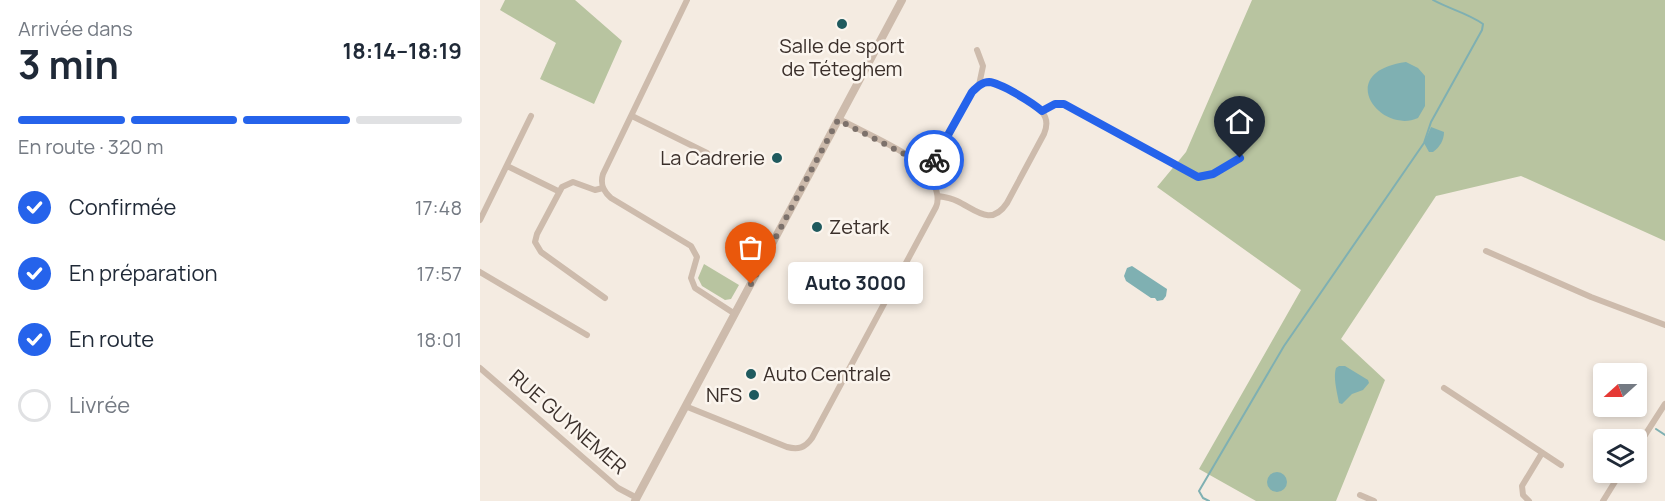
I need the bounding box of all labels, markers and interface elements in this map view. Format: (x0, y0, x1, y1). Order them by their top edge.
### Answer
text: Arrivée dans (18, 15, 133, 42)
marker: Salle de sport de Téteghem (835, 17, 849, 31)
place label: Salle de sport de Téteghem (779, 32, 905, 82)
text: 18:14–18:19 (343, 36, 462, 66)
text: 3 min (18, 37, 119, 91)
pin (1214, 96, 1265, 158)
icon: home (1223, 105, 1256, 138)
courier (904, 130, 964, 190)
text: En route · 320 m (18, 133, 163, 160)
place label: La Cadrerie (660, 144, 765, 171)
icon: bike (918, 144, 951, 177)
marker: La Cadrerie (770, 151, 784, 165)
icon: check (18, 191, 51, 224)
text: Confirmée (69, 192, 176, 222)
text: 17:48 (415, 194, 462, 221)
place label: Zetark (829, 213, 890, 240)
marker: Zetark (810, 220, 824, 234)
pin (725, 222, 776, 284)
icon: bag (734, 231, 767, 264)
icon: check (18, 257, 51, 290)
text: En préparation (69, 258, 217, 288)
text: 17:57 (417, 260, 462, 287)
callout: Auto 3000 (787, 263, 922, 305)
text: Auto 3000 (805, 269, 906, 296)
icon: check (18, 323, 51, 356)
text: En route (69, 324, 154, 354)
text: 18:01 (417, 326, 462, 353)
place label: Auto Centrale (763, 360, 891, 387)
street label: RUE GUYNEMER (504, 363, 633, 480)
north arrow (1593, 363, 1647, 417)
map controls (1593, 363, 1647, 483)
marker: Auto Centrale (744, 367, 758, 381)
place label: NFS (706, 381, 742, 408)
marker: NFS (747, 388, 761, 402)
text: Livrée (69, 390, 130, 420)
button: layers (1593, 429, 1647, 483)

